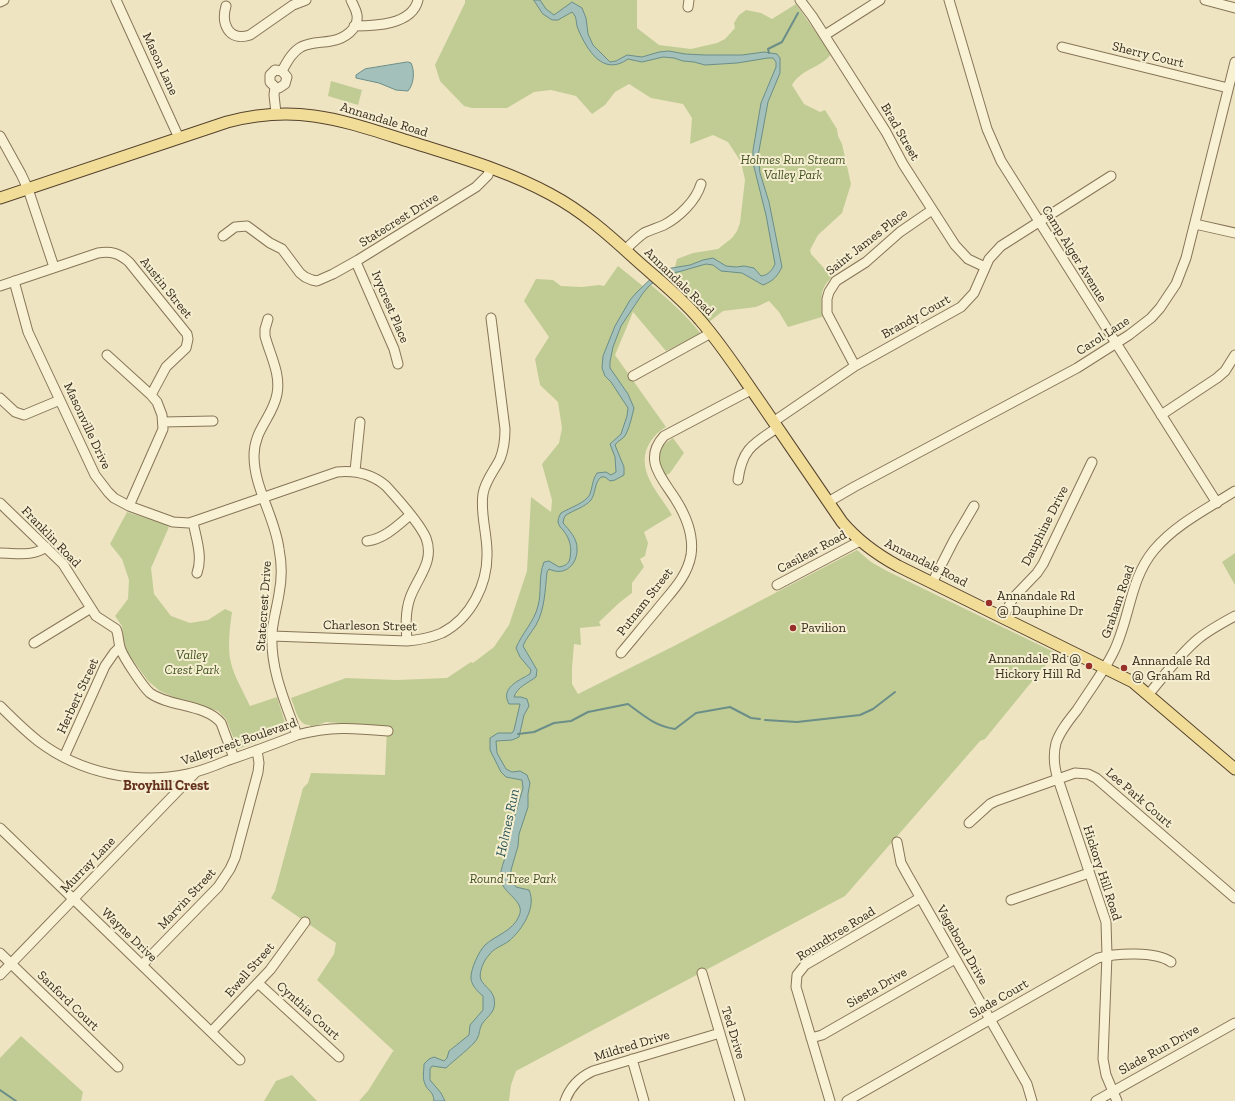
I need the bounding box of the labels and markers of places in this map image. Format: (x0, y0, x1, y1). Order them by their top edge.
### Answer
place label: Annandale Rd @ Dauphine Dr (997, 588, 1084, 619)
marker: Annandale Rd @ Dauphine Dr (984, 598, 994, 608)
place label: Pavilion (801, 620, 846, 636)
marker: Pavilion (788, 623, 798, 633)
place label: Annandale Rd @ Hickory Hill Rd (988, 651, 1081, 682)
place label: Annandale Rd @ Graham Rd (1132, 653, 1210, 684)
marker: Annandale Rd @ Hickory Hill Rd (1084, 661, 1094, 671)
marker: Annandale Rd @ Graham Rd (1119, 663, 1129, 673)

